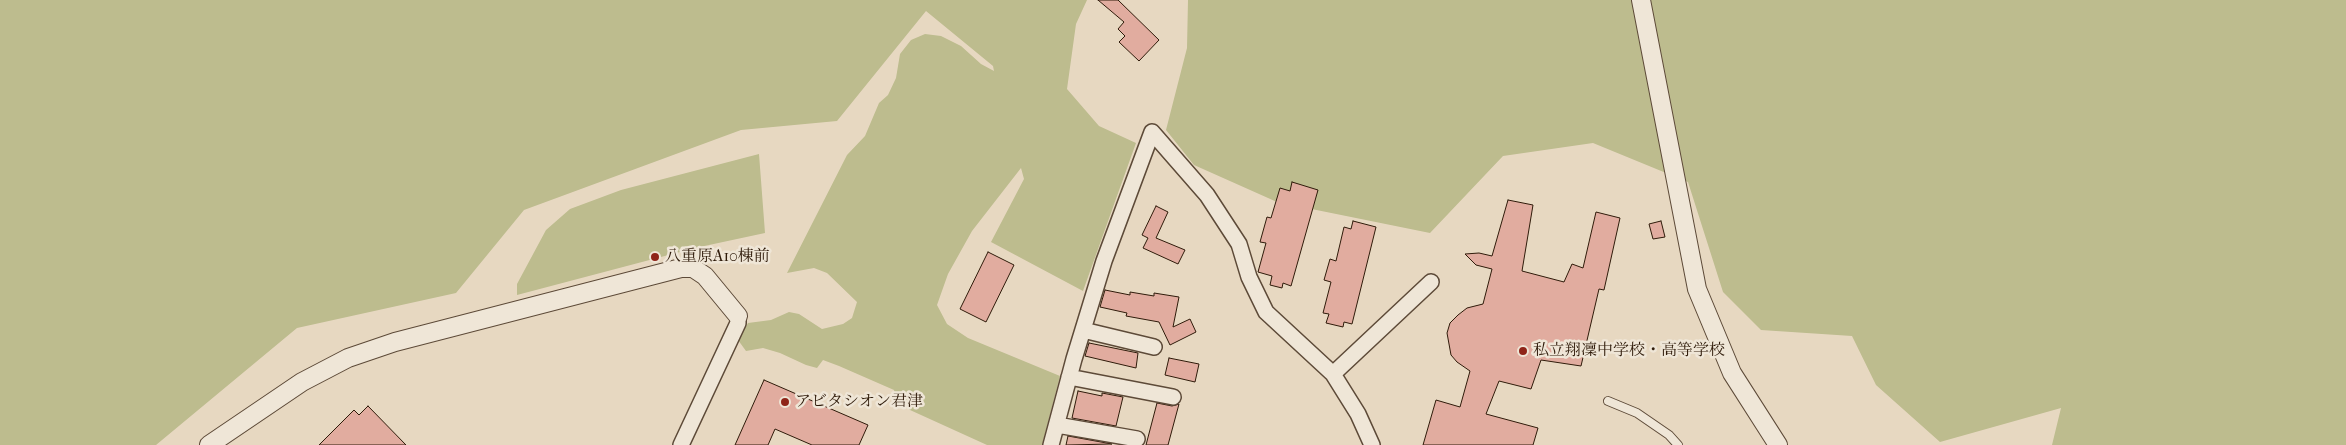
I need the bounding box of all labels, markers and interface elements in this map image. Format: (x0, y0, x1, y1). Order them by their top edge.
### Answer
place label: 八重原A10棟前 (665, 247, 770, 267)
marker: 八重原A10棟前 (649, 251, 661, 263)
place label: 私立翔凜中学校・高等学校 (1533, 341, 1725, 361)
marker: 私立翔凜中学校・高等学校 (1517, 345, 1529, 357)
place label: アビタシオン君津 (795, 392, 923, 412)
marker: アビタシオン君津 (779, 396, 791, 408)

